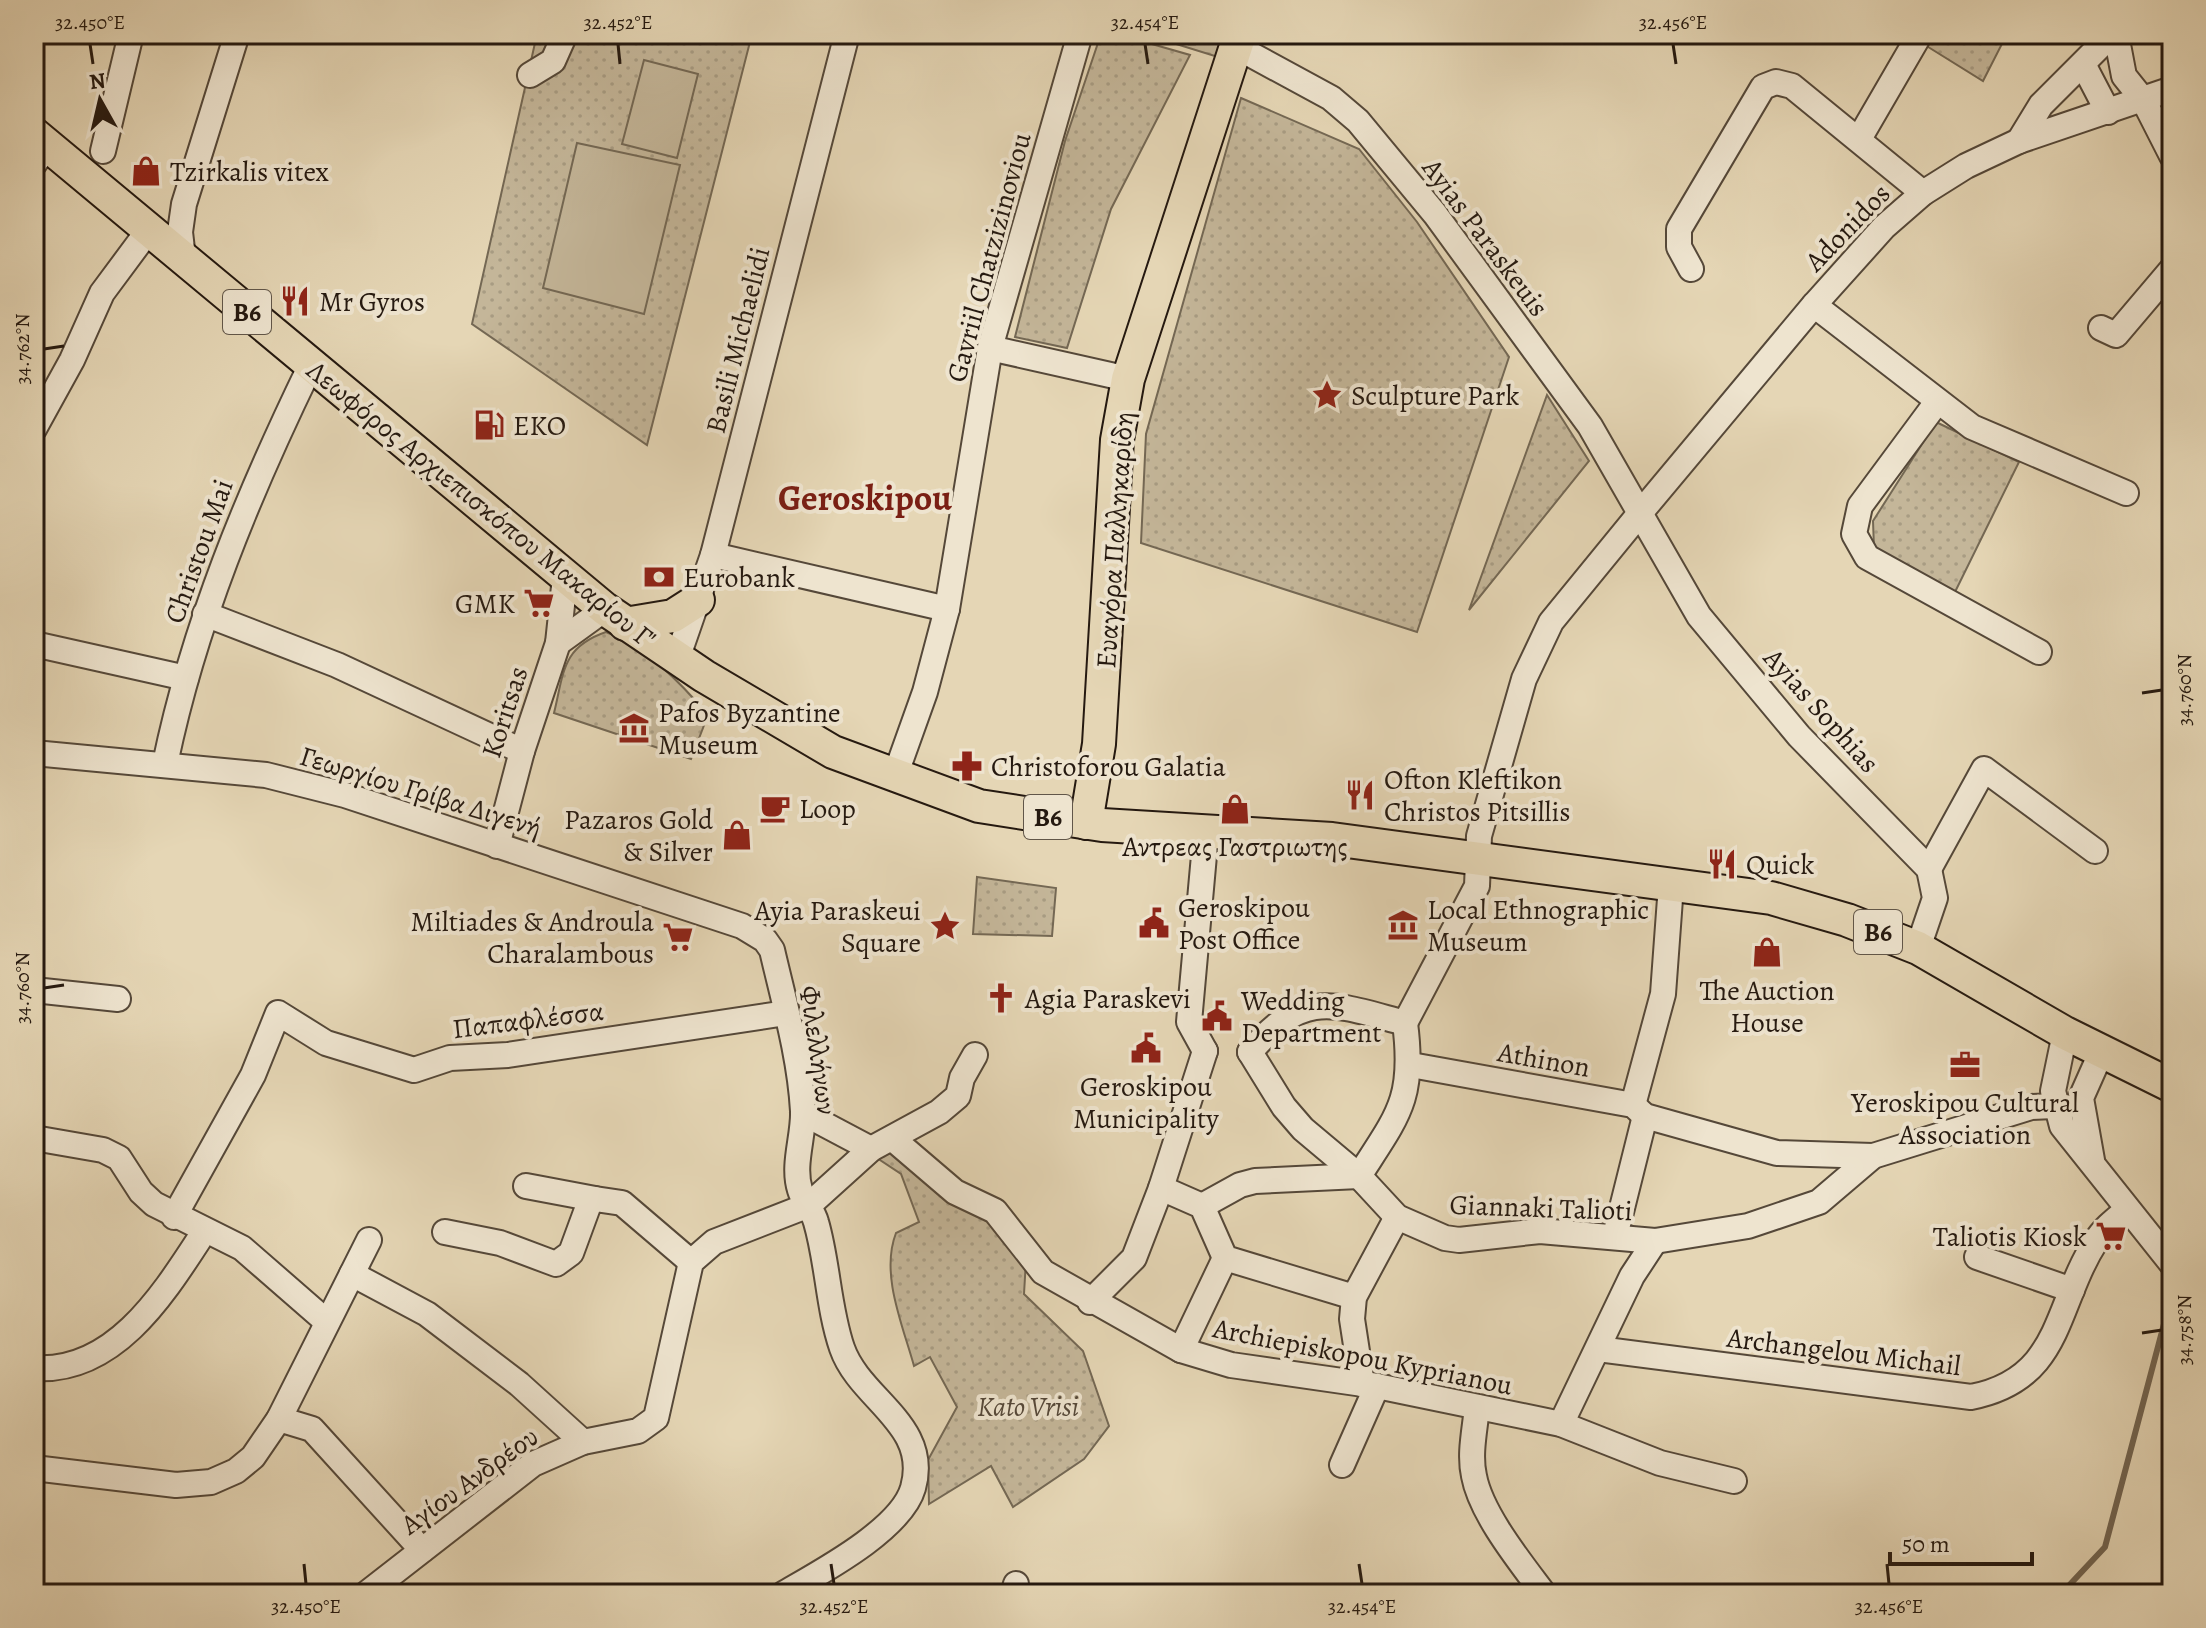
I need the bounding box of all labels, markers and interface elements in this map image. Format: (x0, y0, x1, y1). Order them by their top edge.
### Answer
text: 32.450°E (55, 9, 125, 36)
text: 32.452°E (584, 9, 652, 36)
text: 32.454°E (1111, 9, 1179, 36)
text: 32.456°E (1639, 9, 1707, 36)
north arrow (60, 60, 140, 140)
text: N (87, 65, 107, 97)
street label: Gavriil Chatzizinoviou (937, 127, 1041, 386)
street label: Ayias Paraskeuis (1413, 150, 1557, 324)
place label: Tzirkalis vitex (170, 153, 329, 191)
shop icon: Tzirkalis vitex (129, 154, 163, 188)
street label: Adonidos (1796, 176, 1899, 281)
street label: Basili Michaelidi (696, 243, 779, 437)
place label: Mr Gyros (319, 283, 425, 321)
restaurant icon: Mr Gyros (278, 284, 312, 318)
road number: B6 (223, 290, 271, 334)
text: 34.762°N (9, 313, 36, 385)
street label: Λεωφόρος Αρχιεπισκόπου Μακαρίου Γ' (298, 351, 664, 658)
place label: Sculpture Park (1351, 377, 1519, 415)
place icon: Sculpture Park (1310, 378, 1344, 412)
place label: EKO (513, 407, 566, 445)
fuel station icon: EKO (472, 408, 506, 442)
street label: Ευαγόρα Παλληκαρίδη (1087, 410, 1143, 670)
district label: Geroskipou (778, 473, 952, 522)
street label: Christou Mai (155, 474, 243, 629)
place label: Eurobank (683, 559, 795, 597)
bank icon: Eurobank (642, 560, 676, 594)
place label: GMK (455, 585, 515, 623)
supermarket icon: GMK (522, 586, 556, 620)
street label: Ayias Sophias (1754, 639, 1888, 781)
text: 34.760°N (2171, 654, 2198, 726)
street label: Koritsas (472, 662, 538, 763)
place label: Pafos Byzantine Museum (658, 694, 841, 764)
museum icon: Pafos Byzantine Museum (617, 711, 651, 745)
street label: Γεωργίου Γρίβα Διγενή (295, 737, 546, 847)
place label: Christoforou Galatia (991, 748, 1226, 786)
pharmacy icon: Christoforou Galatia (950, 749, 984, 783)
place label: Ofton Kleftikon Christos Pitsillis (1384, 761, 1571, 831)
restaurant icon: Ofton Kleftikon Christos Pitsillis (1343, 778, 1377, 812)
place label: Loop (799, 790, 856, 828)
cafe icon: Loop (758, 791, 792, 825)
shop icon: Αντρεας Γαστριωτης (1218, 792, 1252, 826)
road number: B6 (1024, 795, 1072, 839)
place label: Pazaros Gold & Silver (564, 801, 714, 871)
shop icon: Pazaros Gold & Silver (720, 818, 754, 852)
place label: Αντρεας Γαστριωτης (1121, 828, 1348, 866)
place label: Quick (1746, 846, 1814, 884)
restaurant icon: Quick (1705, 847, 1739, 881)
place label: Geroskipou Post Office (1178, 889, 1311, 959)
place label: Local Ethnographic Museum (1427, 891, 1649, 961)
place label: Ayia Paraskeui Square (754, 892, 921, 962)
place label: Miltiades & Androula Charalambous (411, 903, 654, 973)
public building icon: Geroskipou Post Office (1137, 906, 1171, 940)
museum icon: Local Ethnographic Museum (1386, 908, 1420, 942)
place icon: Ayia Paraskeui Square (928, 909, 962, 943)
road number: B6 (1854, 910, 1902, 954)
supermarket icon: Miltiades & Androula Charalambous (661, 920, 695, 954)
shop icon: The Auction House (1750, 935, 1784, 969)
text: 34.760°N (9, 952, 36, 1024)
place label: The Auction House (1699, 972, 1835, 1042)
place label: Agia Paraskevi (1024, 980, 1191, 1018)
church icon: Agia Paraskevi (984, 981, 1018, 1015)
place label: Wedding Department (1240, 982, 1381, 1052)
street label: Φιλελλήνων (790, 983, 846, 1117)
street label: Παπαφλέσσα (450, 992, 606, 1048)
public building icon: Wedding Department (1200, 999, 1234, 1033)
public building icon: Geroskipou Municipality (1129, 1031, 1163, 1065)
street label: Athinon (1494, 1033, 1593, 1087)
office icon: Yeroskipou Cultural Association (1948, 1048, 1982, 1082)
place label: Geroskipou Municipality (1073, 1068, 1219, 1138)
place label: Yeroskipou Cultural Association (1850, 1084, 2079, 1154)
street label: Giannaki Talioti (1449, 1186, 1633, 1230)
place label: Taliotis Kiosk (1933, 1218, 2087, 1256)
supermarket icon: Taliotis Kiosk (2094, 1219, 2128, 1253)
text: 34.758°N (2171, 1295, 2198, 1365)
street label: Archiepiskopou Kyprianou (1209, 1309, 1517, 1405)
street label: Archangelou Michail (1724, 1319, 1963, 1385)
park label: Kato Vrisi (977, 1388, 1079, 1426)
street label: Αγίου Ανδρέου (392, 1418, 546, 1544)
scale bar (1890, 1516, 2032, 1566)
text: 50 m (1902, 1528, 1950, 1560)
text: 32.450°E (271, 1593, 341, 1620)
text: 32.452°E (800, 1593, 868, 1620)
text: 32.454°E (1328, 1593, 1396, 1620)
text: 32.456°E (1855, 1593, 1923, 1620)

